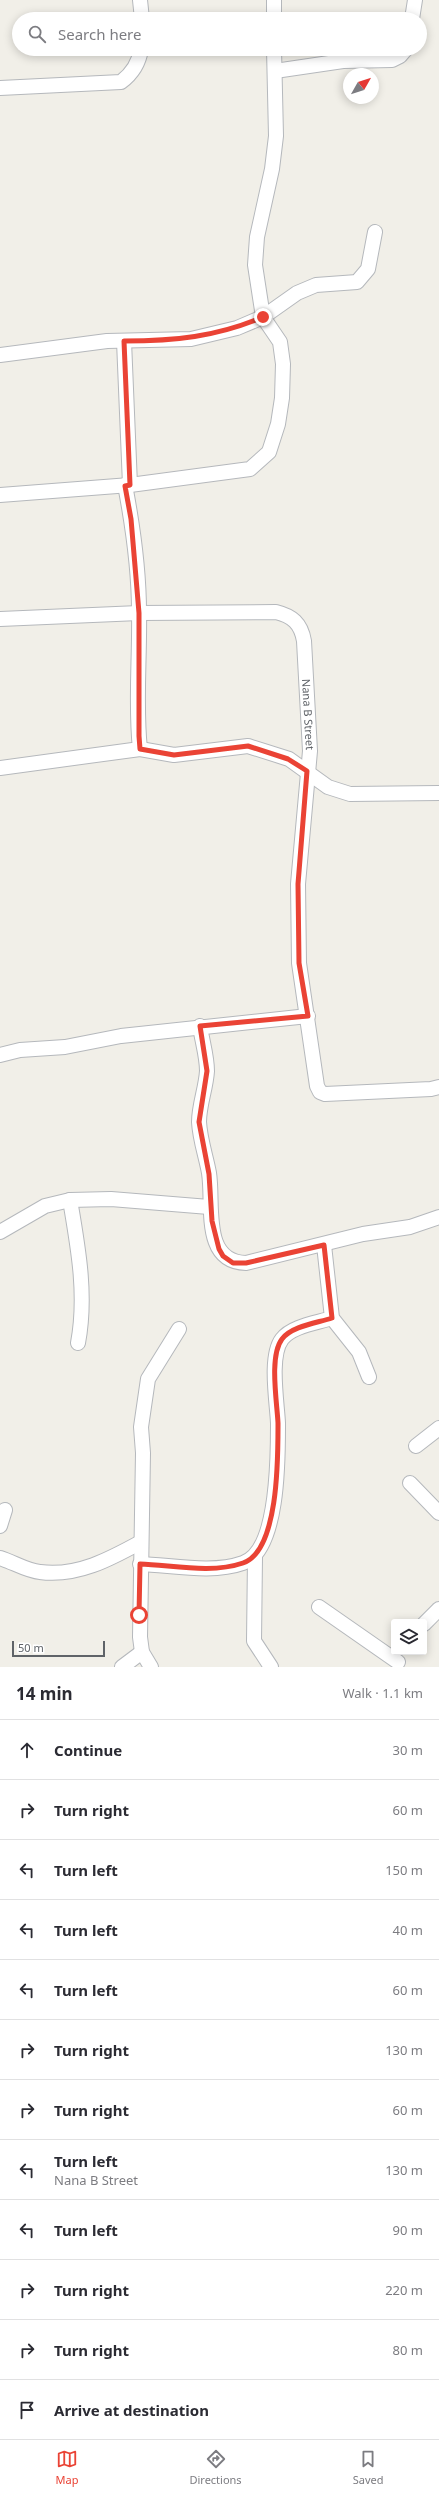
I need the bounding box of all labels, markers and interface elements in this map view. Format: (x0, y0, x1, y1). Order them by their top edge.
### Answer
search box (12, 12, 427, 56)
icon: search (26, 23, 48, 45)
text: Search here (58, 24, 141, 44)
north arrow (343, 68, 379, 104)
route end (254, 308, 272, 326)
street label: Nana B Street (299, 678, 318, 750)
route start (130, 1606, 148, 1624)
map controls (391, 1619, 427, 1655)
button: layers (391, 1619, 427, 1655)
scale bar (12, 1639, 105, 1658)
text: 50 m (18, 1640, 44, 1655)
text: 14 min (16, 1682, 73, 1705)
text: Walk · 1.1 km (343, 1684, 423, 1702)
icon: ahead (16, 1739, 38, 1761)
text: Continue (54, 1740, 122, 1760)
text: 30 m (393, 1741, 423, 1759)
icon: right (16, 1799, 38, 1821)
text: Turn right (54, 1800, 129, 1820)
text: 60 m (393, 1801, 423, 1819)
icon: left (16, 1859, 38, 1881)
text: Turn left (54, 1860, 118, 1880)
text: 150 m (385, 1861, 423, 1879)
icon: left (16, 1919, 38, 1941)
text: Turn left (54, 1920, 118, 1940)
text: 40 m (393, 1921, 423, 1939)
icon: left (16, 1979, 38, 2001)
text: Turn left (54, 1980, 118, 2000)
text: 60 m (393, 1981, 423, 1999)
icon: right (16, 2039, 38, 2061)
text: Turn right (54, 2040, 129, 2060)
text: 130 m (385, 2041, 423, 2059)
icon: right (16, 2099, 38, 2121)
text: Turn right (54, 2100, 129, 2120)
text: 60 m (393, 2101, 423, 2119)
text: Turn left (54, 2151, 118, 2171)
icon: left (16, 2159, 38, 2181)
text: 130 m (385, 2161, 423, 2179)
text: Nana B Street (54, 2171, 138, 2189)
icon: left (16, 2219, 38, 2241)
text: Turn left (54, 2220, 118, 2240)
text: 90 m (393, 2221, 423, 2239)
icon: right (16, 2279, 38, 2301)
text: Turn right (54, 2280, 129, 2300)
text: 220 m (385, 2281, 423, 2299)
icon: right (16, 2339, 38, 2361)
text: Turn right (54, 2340, 129, 2360)
text: 80 m (393, 2341, 423, 2359)
icon: arrive (16, 2399, 38, 2421)
text: Arrive at destination (54, 2400, 209, 2420)
tab: Map (56, 2448, 78, 2487)
tab: Directions (189, 2448, 242, 2487)
tab: Saved (353, 2448, 383, 2487)

